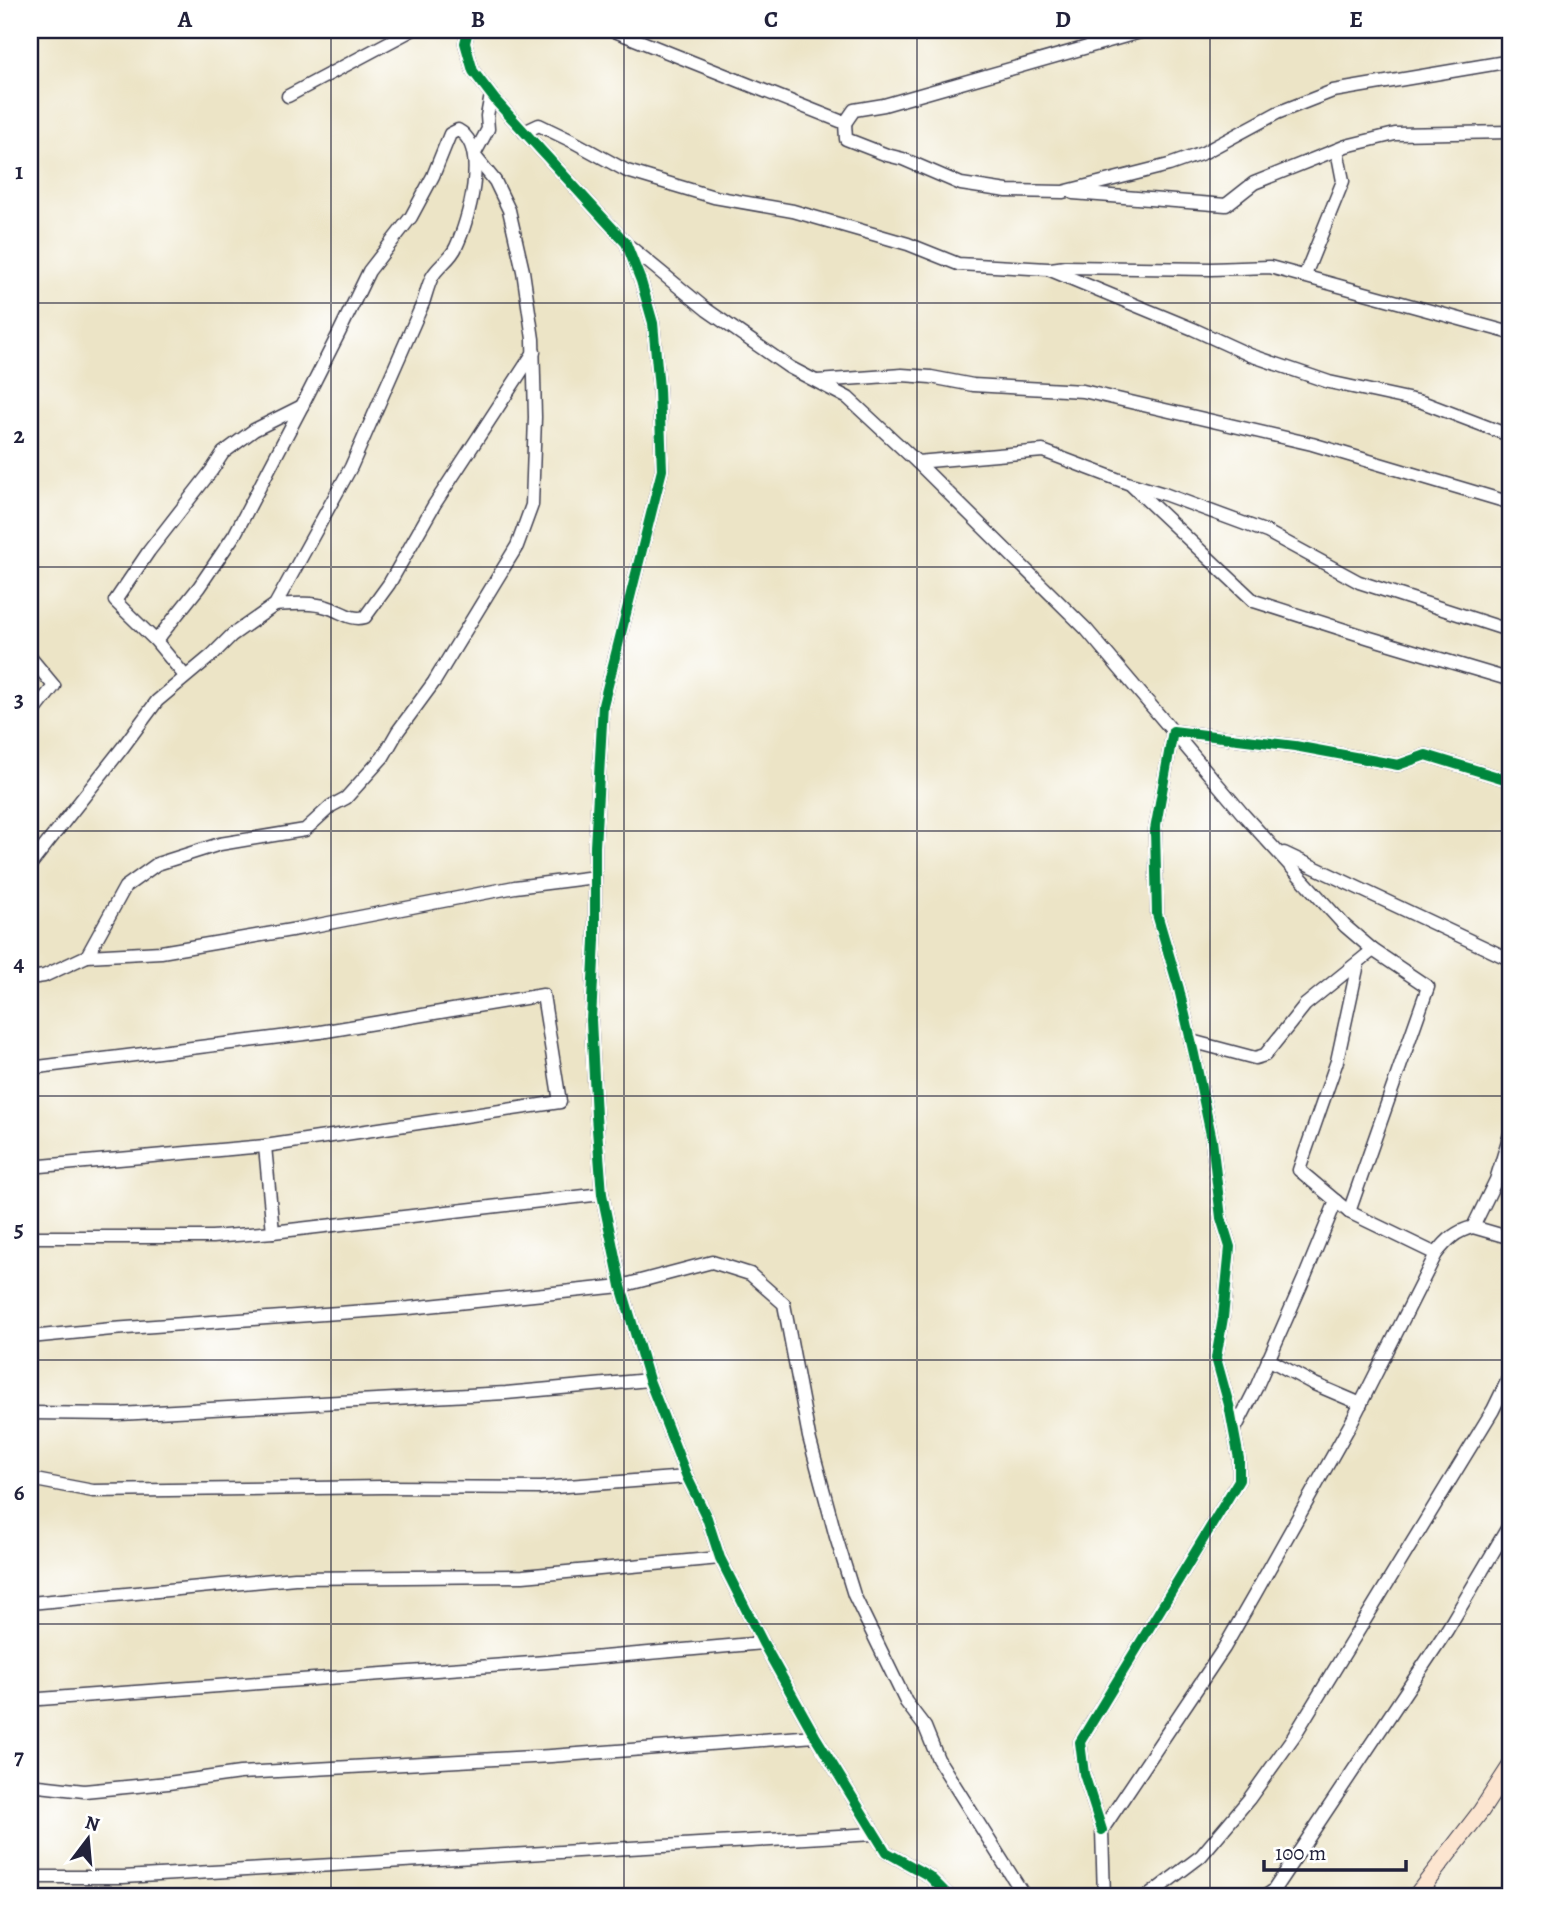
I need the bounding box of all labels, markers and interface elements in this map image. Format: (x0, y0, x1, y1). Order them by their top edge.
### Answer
text: A (177, 4, 193, 35)
text: B (471, 4, 485, 35)
text: C (764, 4, 778, 35)
text: D (1055, 4, 1071, 35)
text: E (1349, 4, 1363, 35)
text: 1 (15, 156, 23, 187)
text: 2 (13, 420, 25, 451)
text: 3 (14, 684, 24, 715)
text: 4 (14, 948, 25, 979)
text: 5 (14, 1213, 24, 1244)
text: 6 (14, 1477, 25, 1508)
text: 7 (14, 1741, 24, 1772)
north arrow (52, 1804, 122, 1874)
text: N (82, 1809, 103, 1838)
scale bar (1264, 1829, 1406, 1873)
text: 100 m (1275, 1839, 1326, 1867)

